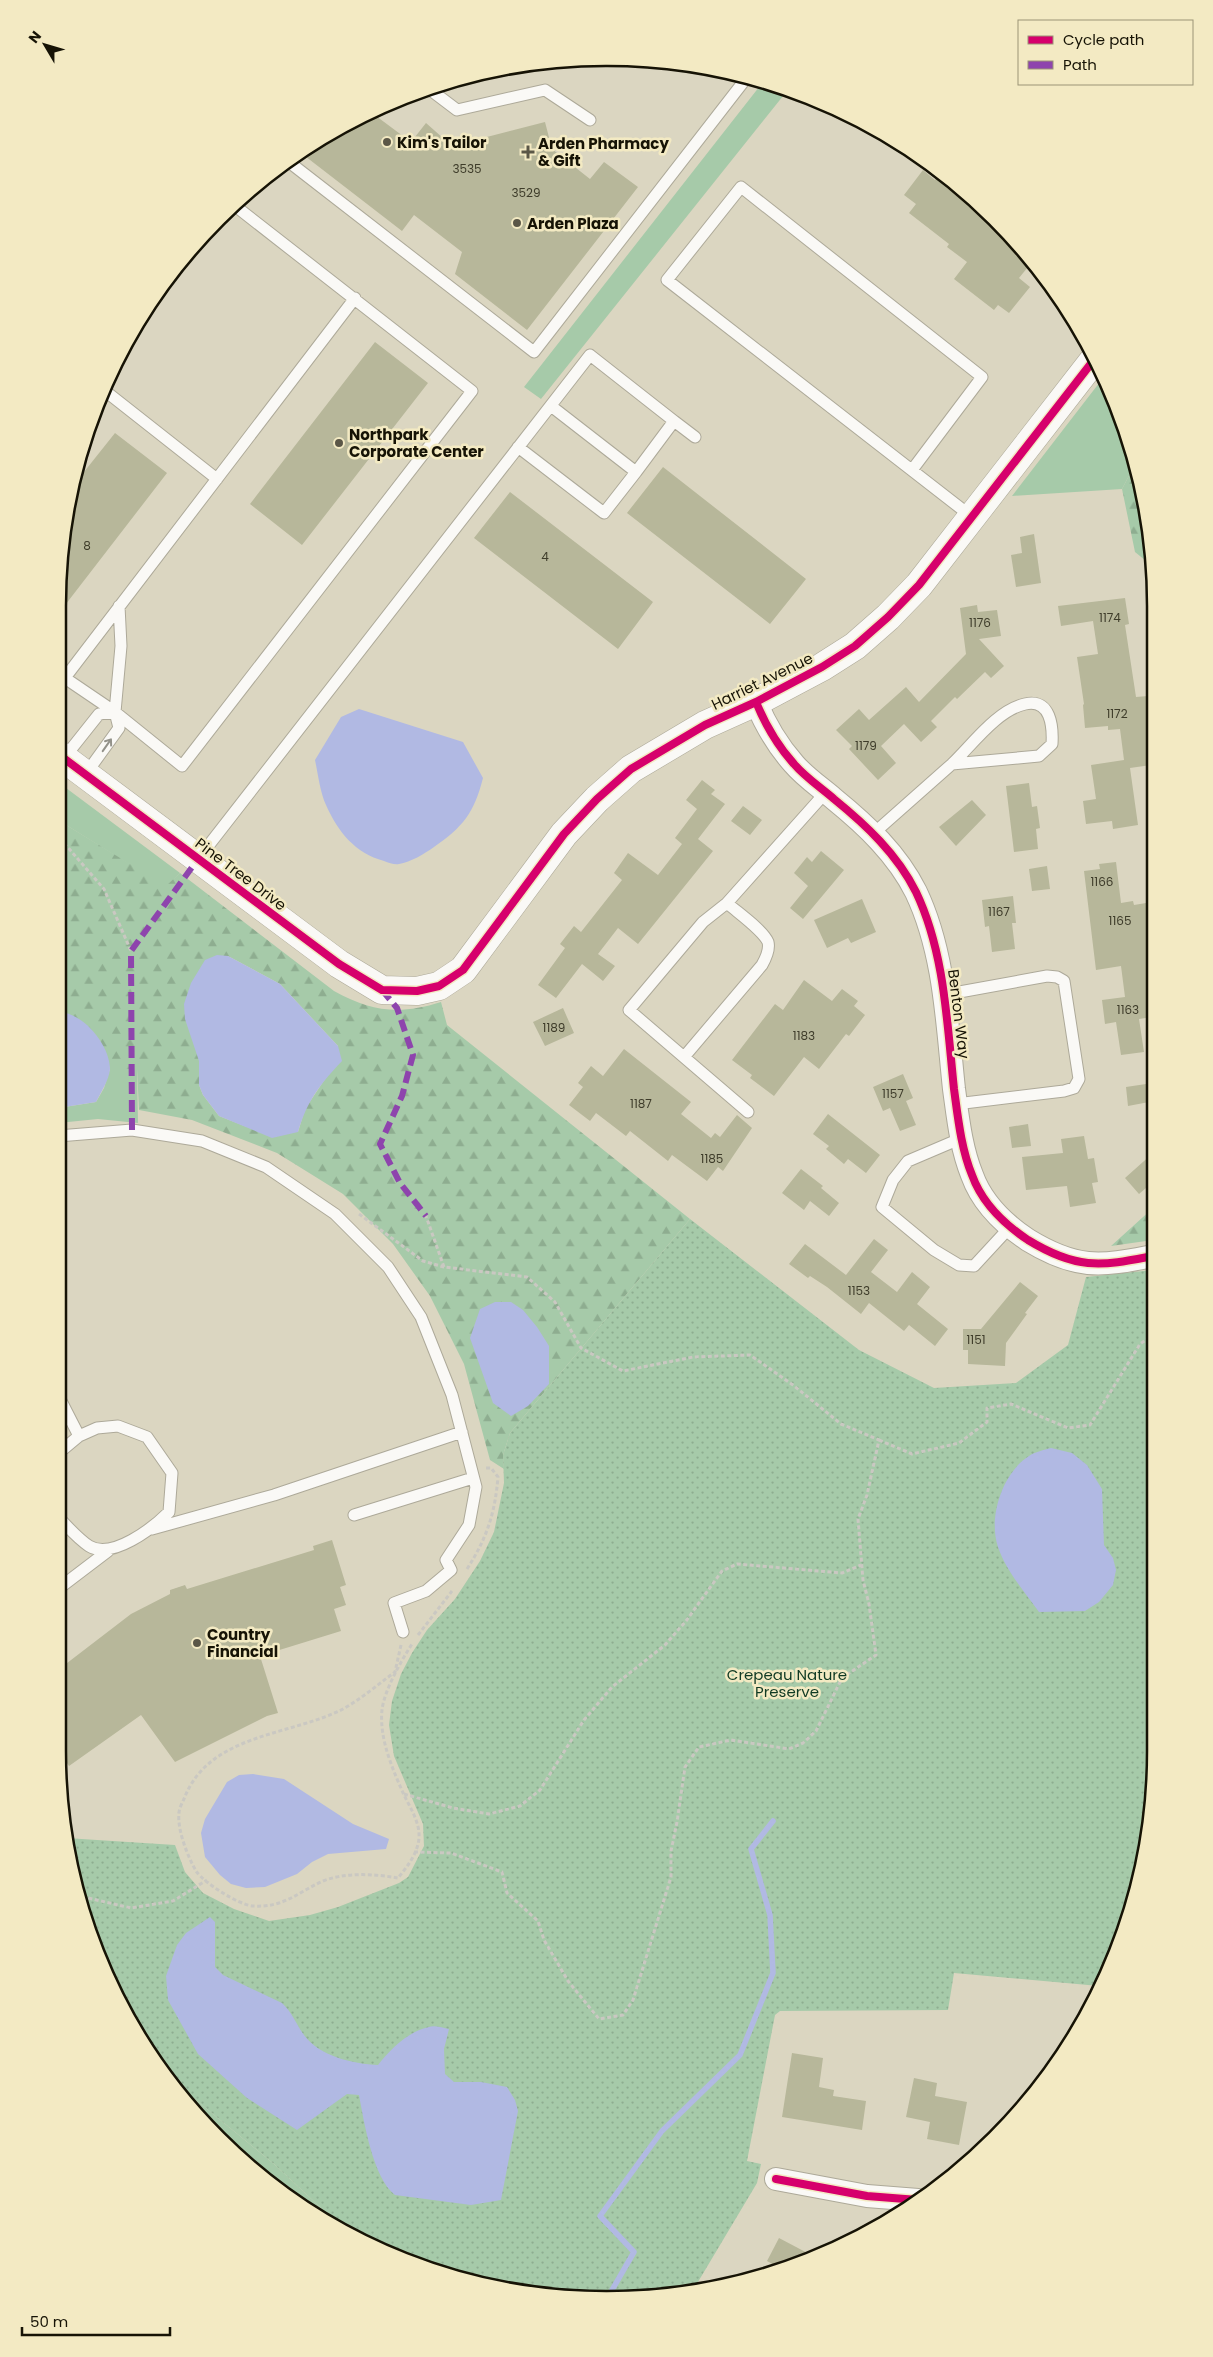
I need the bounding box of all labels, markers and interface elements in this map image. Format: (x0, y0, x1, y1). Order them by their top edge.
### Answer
north arrow (20, 20, 70, 70)
legend (1018, 20, 1193, 85)
text: N (24, 27, 46, 47)
text: Cycle path (1063, 29, 1144, 50)
text: Path (1063, 54, 1097, 75)
place label: Kim's Tailor (397, 132, 487, 153)
place label: Arden Pharmacy & Gift (538, 133, 669, 171)
marker: Kim's Tailor (381, 136, 393, 148)
marker: Arden Pharmacy & Gift (522, 146, 534, 158)
house number: 3535 (452, 160, 482, 177)
house number: 3529 (511, 184, 541, 201)
place label: Arden Plaza (527, 213, 619, 234)
marker: Arden Plaza (511, 217, 523, 229)
place label: Northpark Corporate Center (349, 424, 484, 462)
marker: Northpark Corporate Center (333, 437, 345, 449)
house number: 8 (83, 537, 91, 554)
house number: 4 (541, 548, 549, 565)
house number: 1174 (1099, 609, 1121, 626)
house number: 1176 (969, 614, 991, 631)
street label: Harriet Avenue (708, 647, 816, 715)
house number: 1172 (1106, 705, 1128, 722)
house number: 1179 (855, 737, 877, 754)
one-way arrow (102, 738, 112, 752)
street label: Pine Tree Drive (191, 833, 291, 915)
house number: 1166 (1091, 873, 1113, 890)
house number: 1167 (988, 903, 1010, 920)
house number: 1165 (1109, 912, 1131, 929)
street label: Benton Way (943, 968, 975, 1060)
house number: 1163 (1117, 1001, 1139, 1018)
house number: 1189 (543, 1019, 565, 1036)
house number: 1183 (793, 1027, 815, 1044)
house number: 1157 (882, 1085, 904, 1102)
house number: 1187 (630, 1095, 652, 1112)
house number: 1185 (701, 1150, 723, 1167)
house number: 1153 (848, 1282, 870, 1299)
house number: 1151 (966, 1331, 986, 1348)
place label: Country Financial (207, 1624, 278, 1662)
marker: Country Financial (191, 1637, 203, 1649)
park label: Crepeau Nature Preserve (727, 1664, 847, 1702)
scale bar (22, 2304, 170, 2336)
text: 50 m (30, 2311, 68, 2332)

